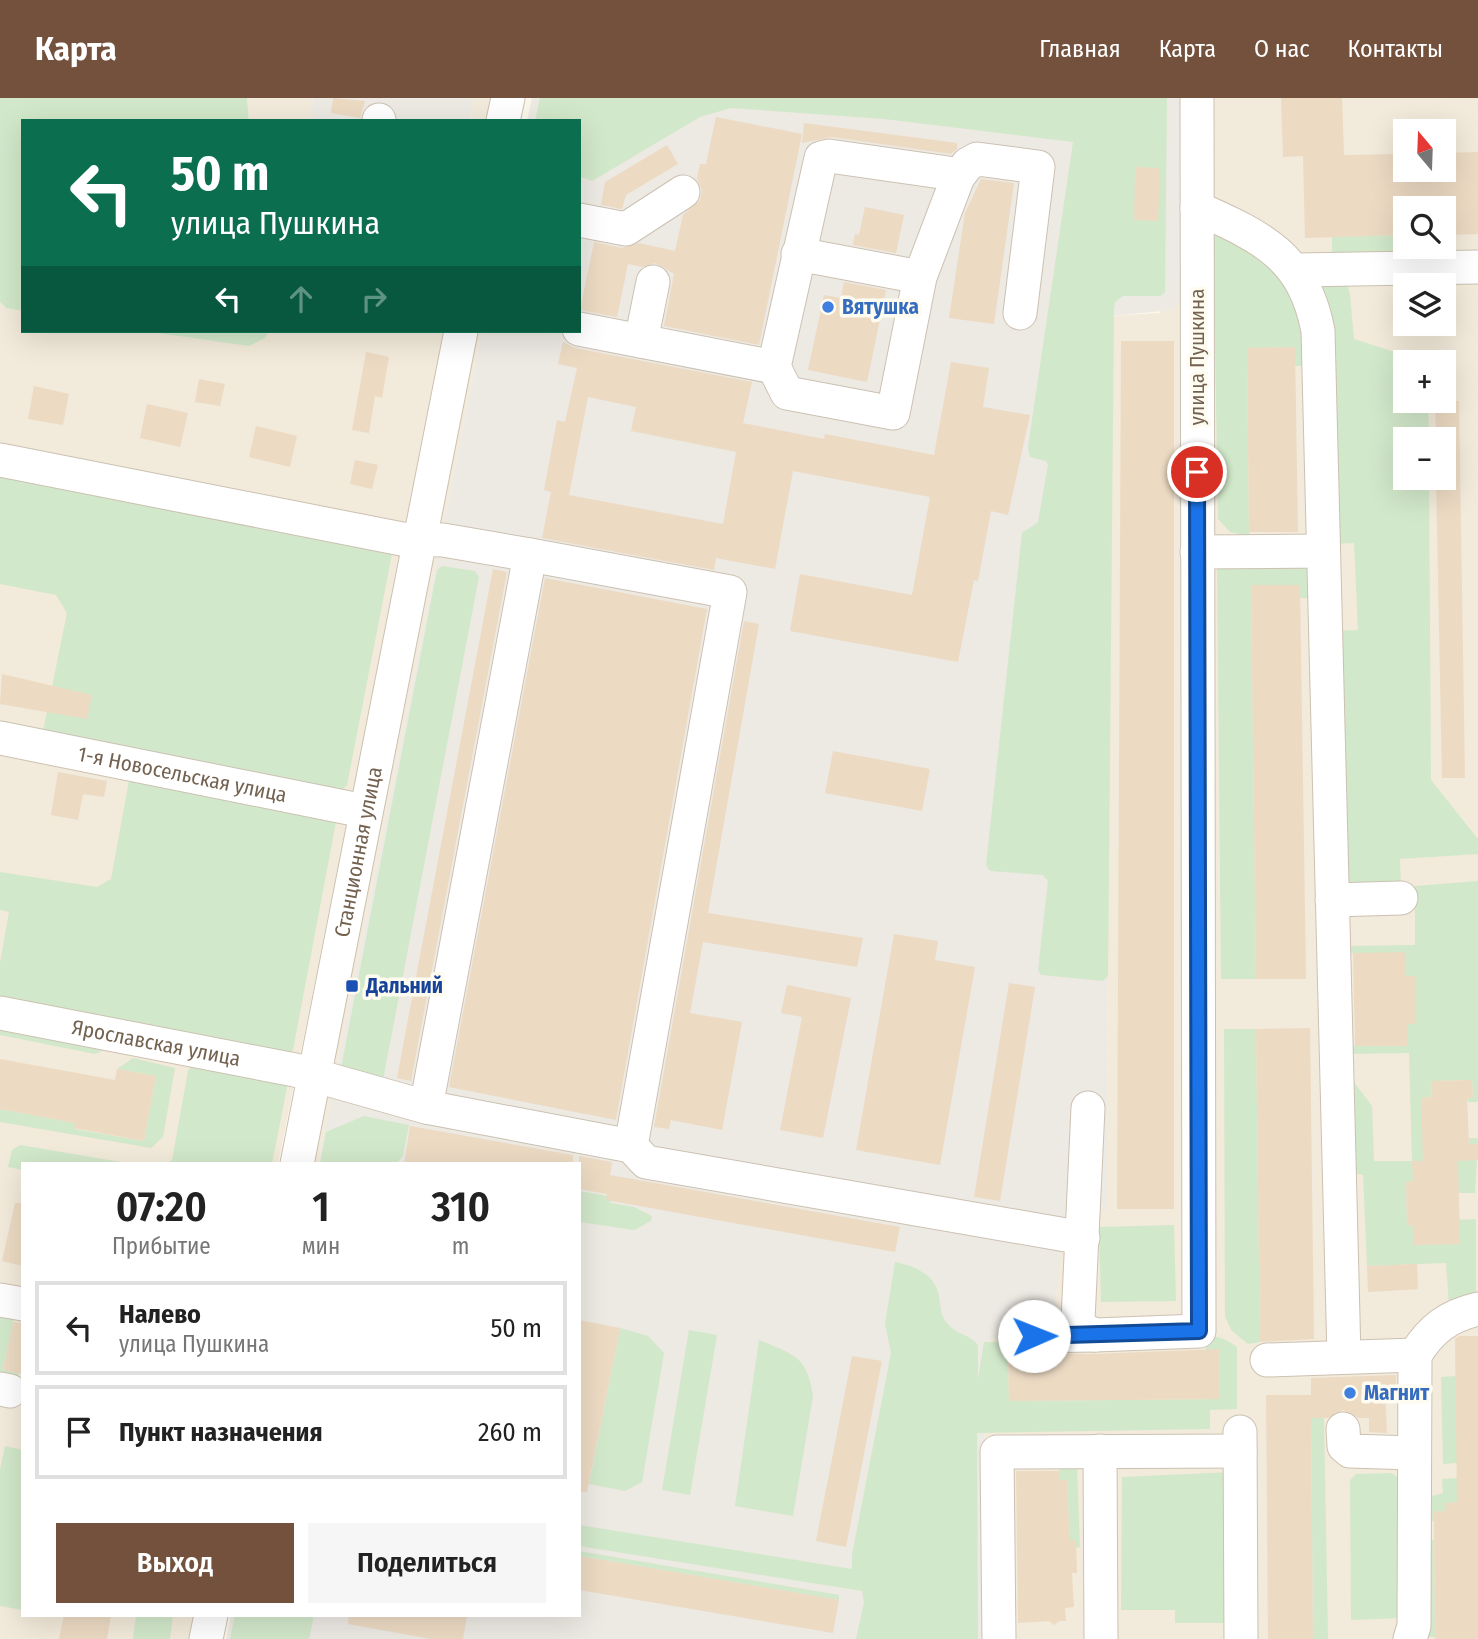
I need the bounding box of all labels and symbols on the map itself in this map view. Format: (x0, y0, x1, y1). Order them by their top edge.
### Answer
north arrow (1393, 119, 1456, 182)
street label: улица Пушкина (1184, 288, 1210, 426)
place label: Вятушка (842, 294, 919, 320)
marker: Вятушка (820, 299, 836, 315)
pin (1167, 442, 1227, 502)
street label: 1-я Новосельская улица (76, 741, 289, 808)
street label: Станционная улица (329, 765, 388, 939)
place label: Дальний (365, 973, 443, 999)
marker: Дальний (344, 978, 360, 994)
street label: Ярославская улица (70, 1014, 243, 1072)
position arrow (997, 1299, 1071, 1373)
place label: Магнит (1364, 1380, 1430, 1406)
marker: Магнит (1342, 1385, 1358, 1401)

